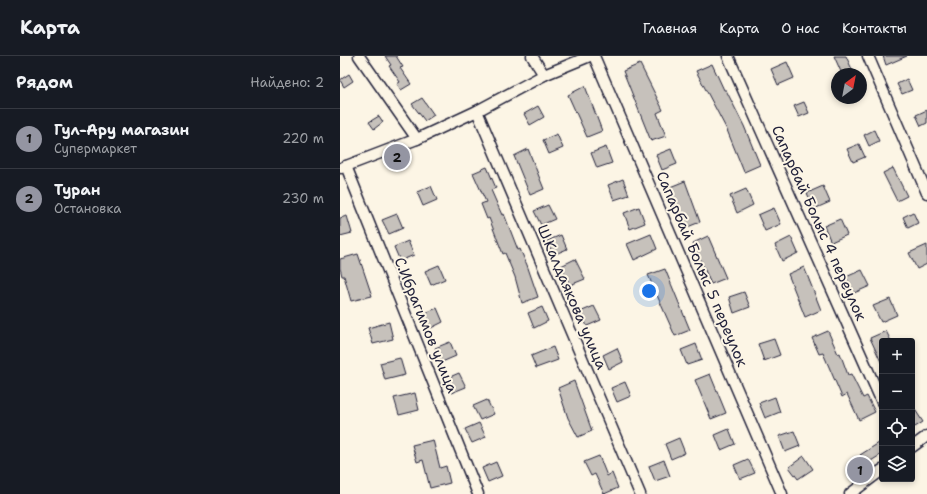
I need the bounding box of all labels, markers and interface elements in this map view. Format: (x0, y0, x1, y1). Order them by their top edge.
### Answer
text: Карта (20, 15, 80, 40)
text: Главная (643, 19, 697, 37)
text: Карта (719, 19, 759, 37)
text: О нас (781, 19, 820, 37)
text: Контакты (842, 19, 907, 37)
north arrow (831, 68, 867, 104)
text: Рядом (16, 71, 73, 93)
text: Найдено: 2 (250, 74, 324, 91)
text: Гул-Ару магазин (54, 120, 189, 140)
street label: Сапарбай Болыс 4 переулок (767, 122, 871, 324)
text: 1 (26, 130, 32, 147)
text: 220 m (282, 130, 324, 147)
text: Супермаркет (54, 140, 137, 157)
pin: 2 (384, 142, 410, 172)
street label: Сапарбай Болыс 5 переулок (652, 168, 752, 370)
text: Туран (54, 180, 100, 200)
text: 2 (24, 190, 34, 207)
text: 230 m (282, 190, 324, 207)
text: Остановка (54, 200, 121, 217)
street label: Ш.Калдаякова улица (532, 221, 612, 373)
street label: С.Ибрагимов улица (390, 254, 463, 396)
your location (639, 281, 659, 301)
map controls (879, 338, 915, 482)
button: + (879, 338, 915, 374)
button: − (879, 374, 915, 410)
button: locate (879, 410, 915, 446)
button: layers (879, 446, 915, 482)
pin: 1 (847, 455, 873, 485)

